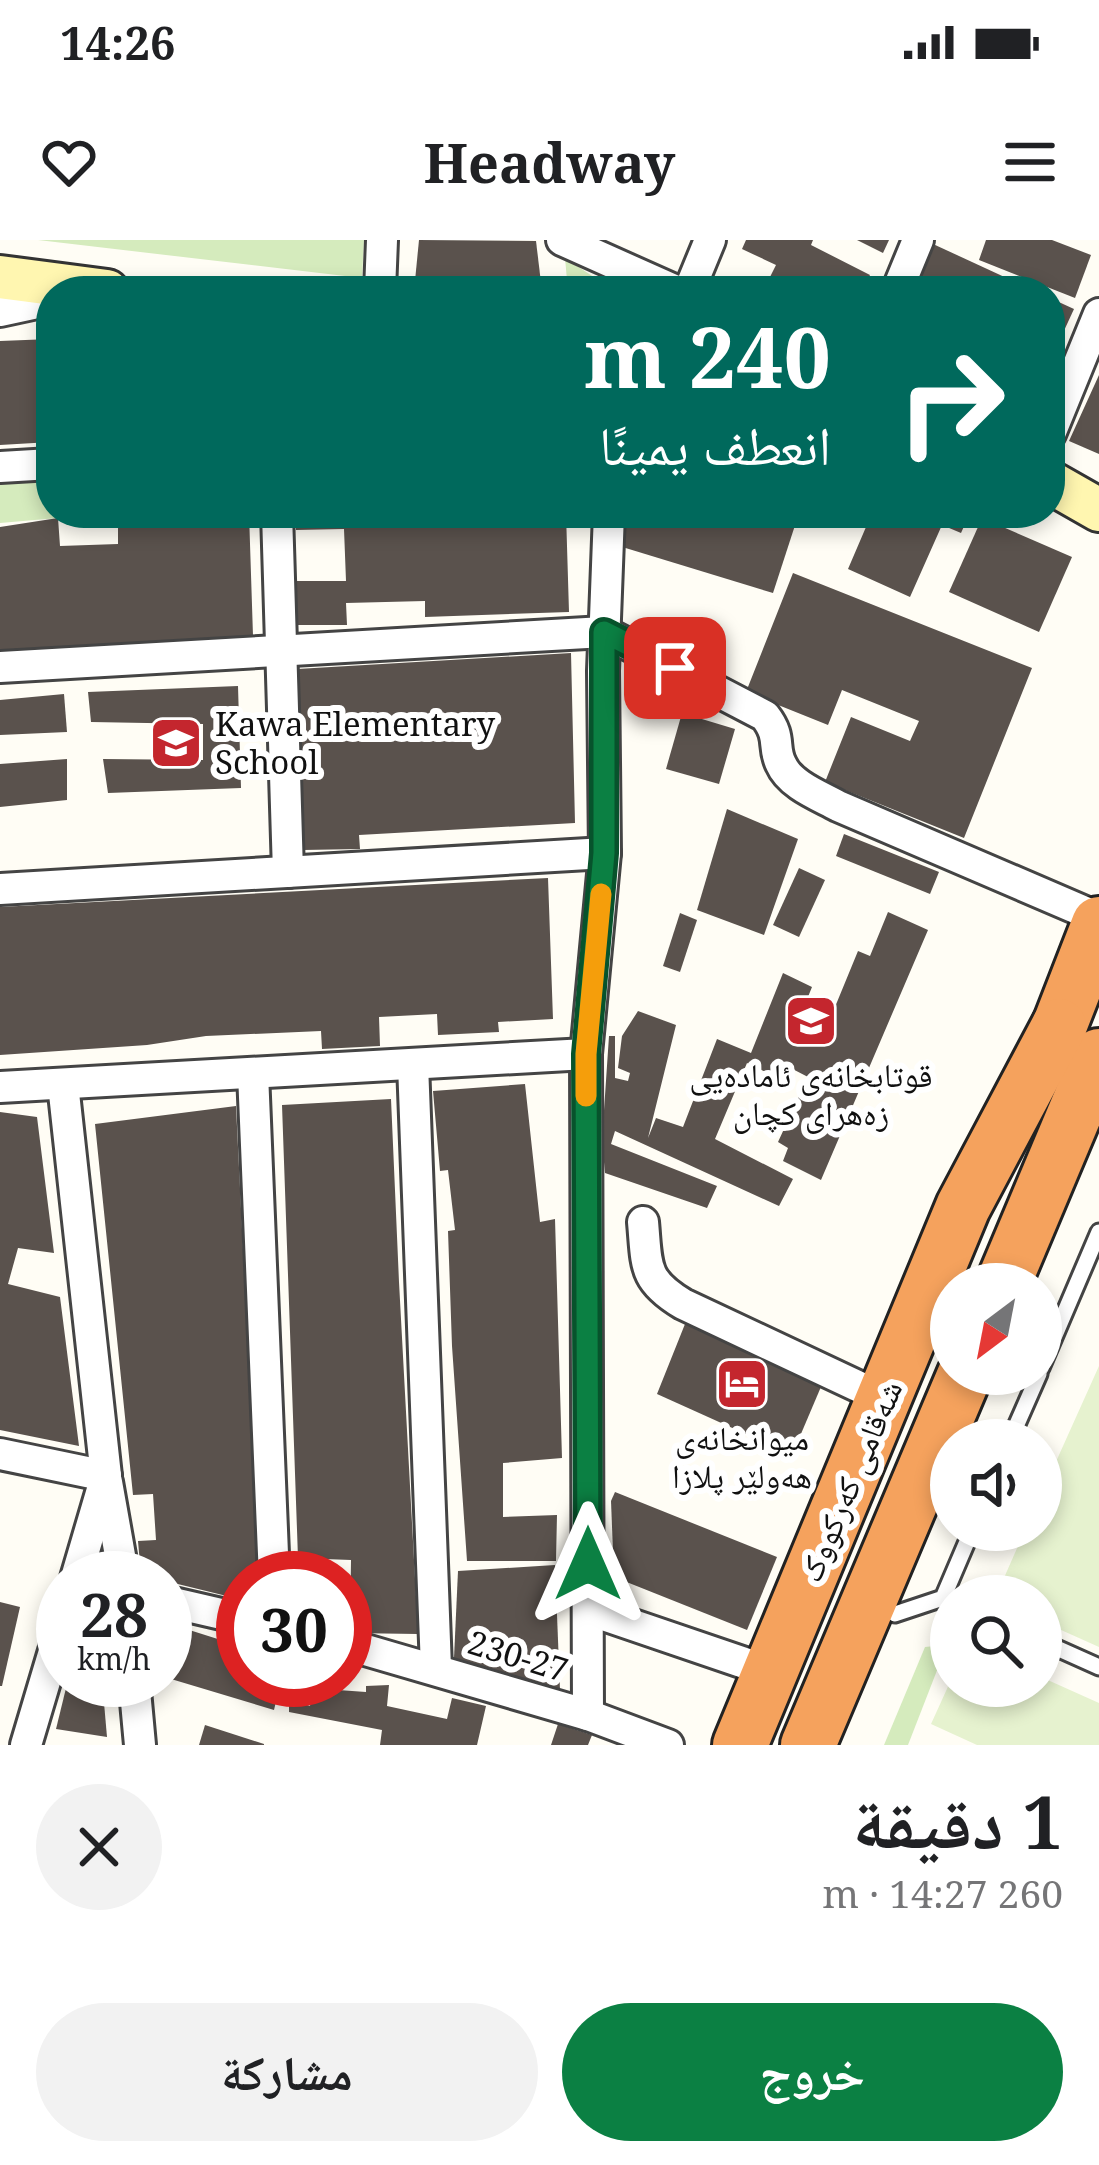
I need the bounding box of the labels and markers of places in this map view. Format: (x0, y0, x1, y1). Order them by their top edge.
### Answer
pin (624, 617, 726, 719)
place label: Kawa Elementary School (215, 701, 496, 784)
school or university icon: Kawa Elementary School (148, 715, 204, 771)
school or university icon: قوتابخانەی ئامادەیی زەهرای کچان (783, 993, 839, 1049)
place label: قوتابخانەی ئامادەیی زەهرای کچان (689, 1052, 933, 1135)
hotel icon: میوانخانەی هەولێر پلازا (714, 1356, 770, 1412)
place label: میوانخانەی هەولێر پلازا (672, 1415, 812, 1498)

